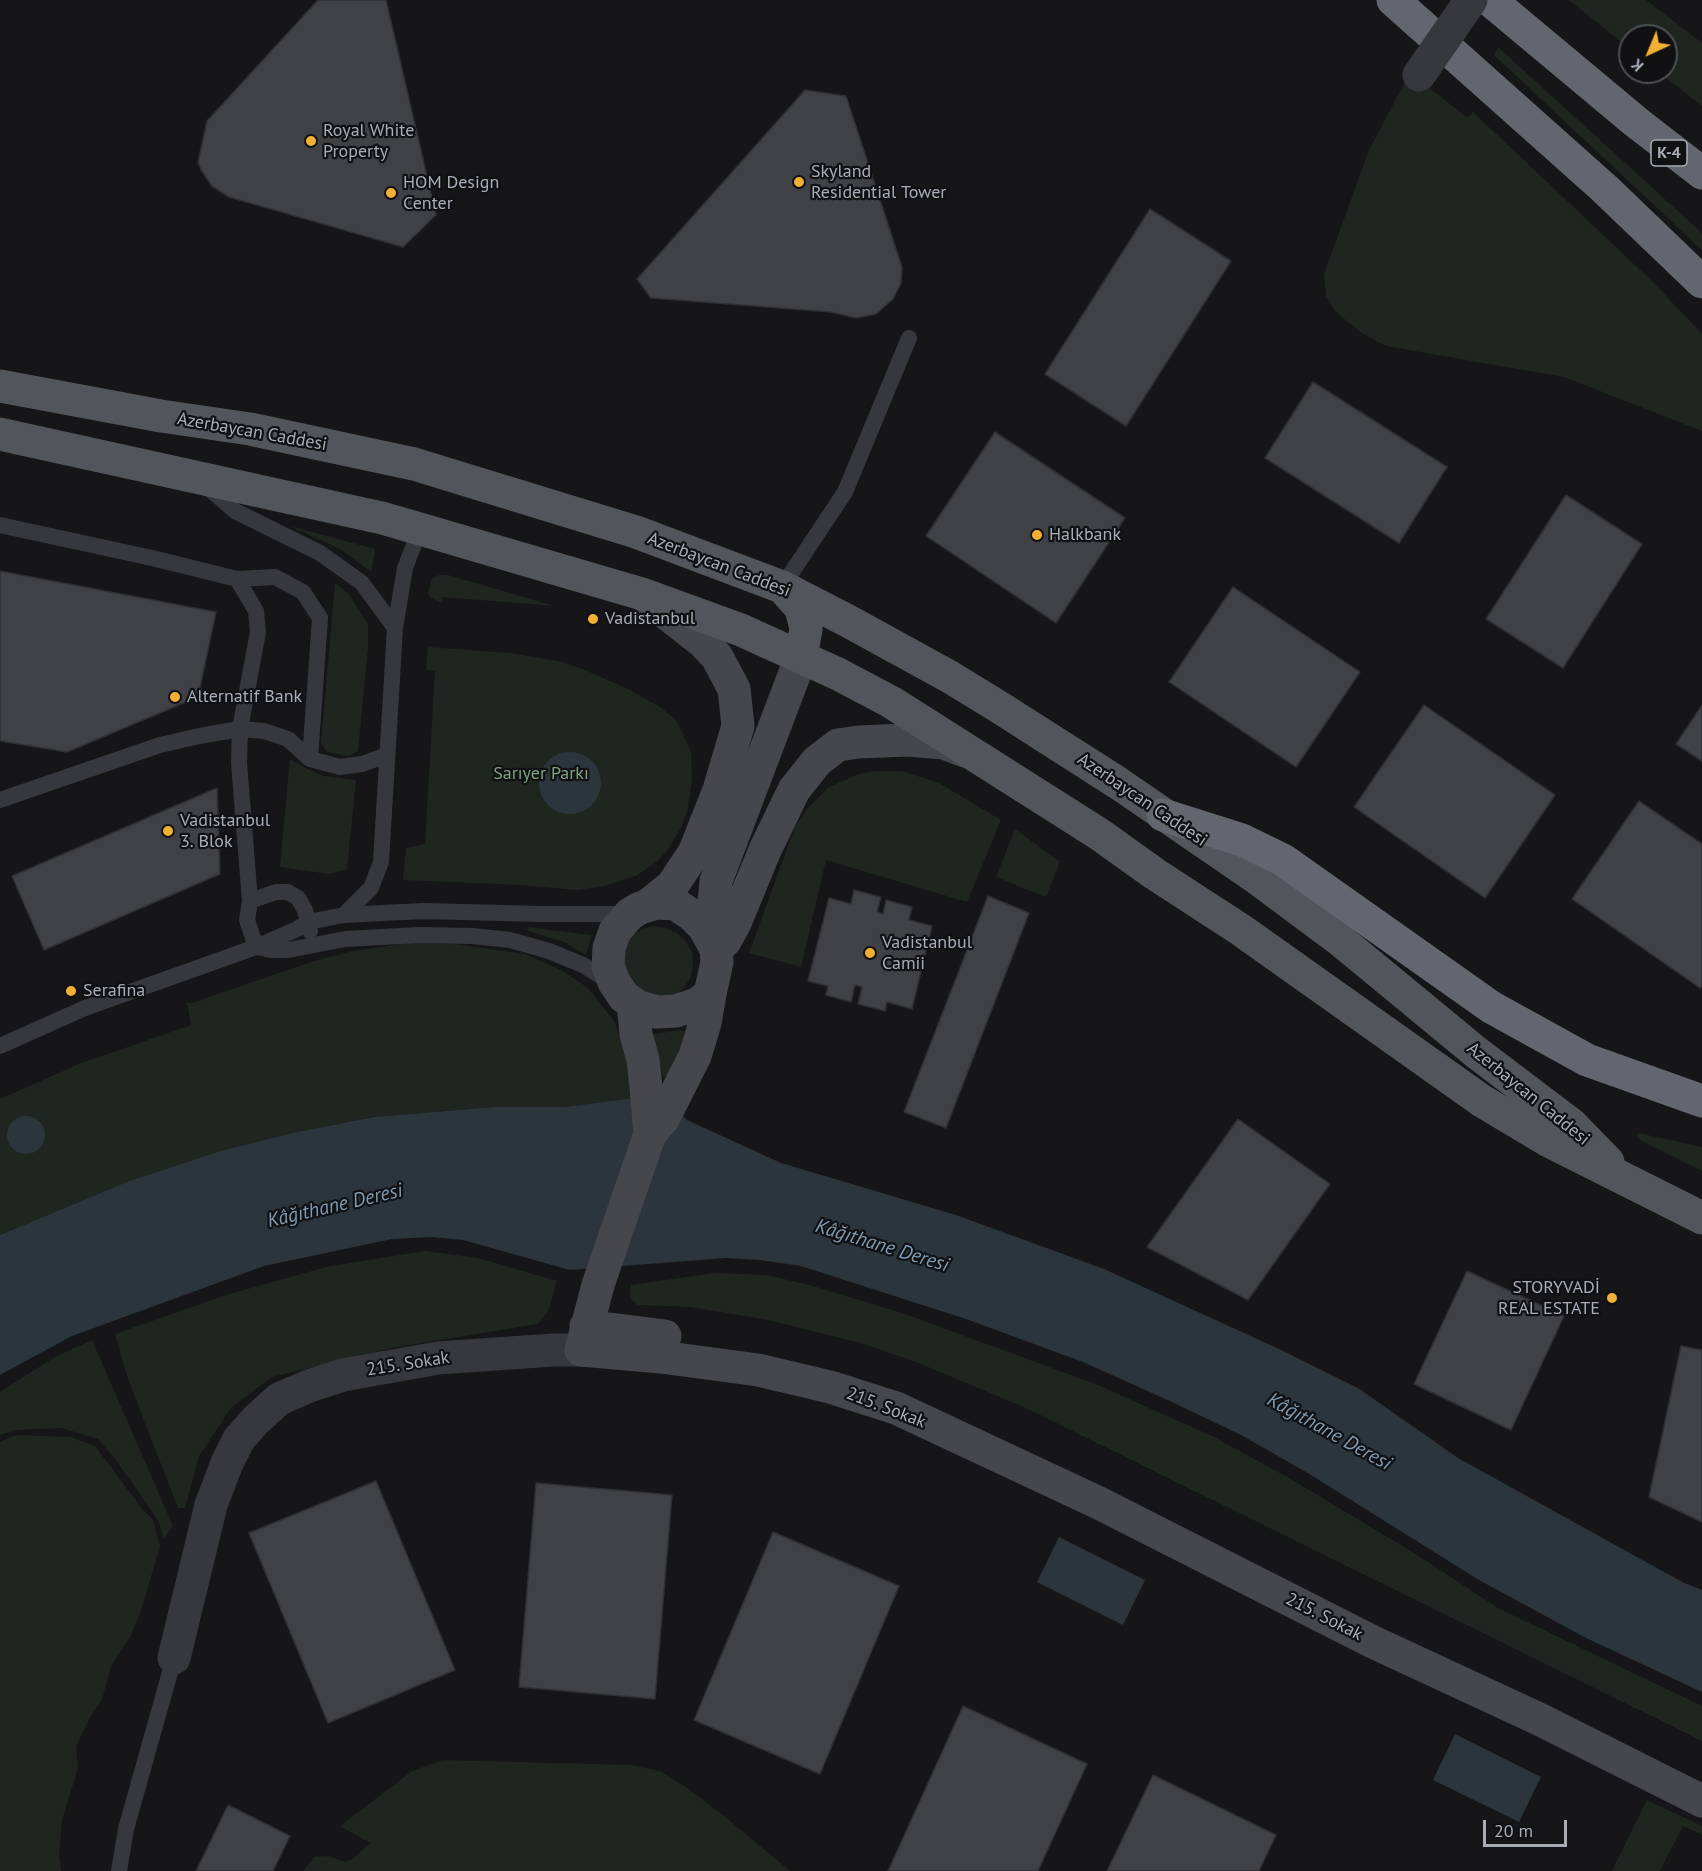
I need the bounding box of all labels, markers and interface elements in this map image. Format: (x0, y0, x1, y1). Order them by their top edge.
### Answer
north arrow (1618, 24, 1678, 84)
text: K (1626, 55, 1647, 76)
place label: Royal White Property (323, 120, 414, 162)
marker: Royal White Property (304, 134, 318, 148)
road number: K-4 (1651, 140, 1687, 166)
place label: Skyland Residential Tower (811, 161, 946, 204)
place label: HOM Design Center (403, 172, 499, 214)
marker: Skyland Residential Tower (792, 175, 806, 189)
marker: HOM Design Center (384, 186, 398, 200)
street label: Azerbaycan Caddesi (176, 408, 328, 456)
place label: Halkbank (1049, 524, 1121, 546)
street label: Azerbaycan Caddesi (644, 528, 794, 602)
marker: Halkbank (1030, 528, 1044, 542)
place label: Vadistanbul (605, 608, 695, 630)
marker: Vadistanbul (586, 612, 600, 626)
place label: Alternatif Bank (187, 686, 302, 708)
marker: Alternatif Bank (168, 690, 182, 704)
street label: Azerbaycan Caddesi (1073, 749, 1211, 851)
park label: Sarıyer Parkı (493, 763, 589, 785)
place label: Vadistanbul 3. Blok (180, 810, 270, 852)
marker: Vadistanbul 3. Blok (161, 824, 175, 838)
place label: Vadistanbul Camii (882, 932, 972, 974)
marker: Vadistanbul Camii (863, 946, 877, 960)
place label: Serafina (83, 980, 145, 1002)
marker: Serafina (64, 984, 78, 998)
street label: Azerbaycan Caddesi (1462, 1038, 1594, 1150)
water label: Kâğıthane Deresi (265, 1179, 405, 1233)
water label: Kâğıthane Deresi (812, 1214, 952, 1278)
place label: STORYVADİ REAL ESTATE (1498, 1277, 1600, 1320)
marker: STORYVADİ REAL ESTATE (1605, 1291, 1619, 1305)
street label: 215. Sokak (365, 1347, 451, 1381)
street label: 215. Sokak (843, 1383, 929, 1433)
water label: Kâğıthane Deresi (1263, 1388, 1395, 1476)
street label: 215. Sokak (1282, 1588, 1366, 1646)
scale bar (1486, 1808, 1570, 1846)
text: 20 m (1494, 1819, 1533, 1842)

